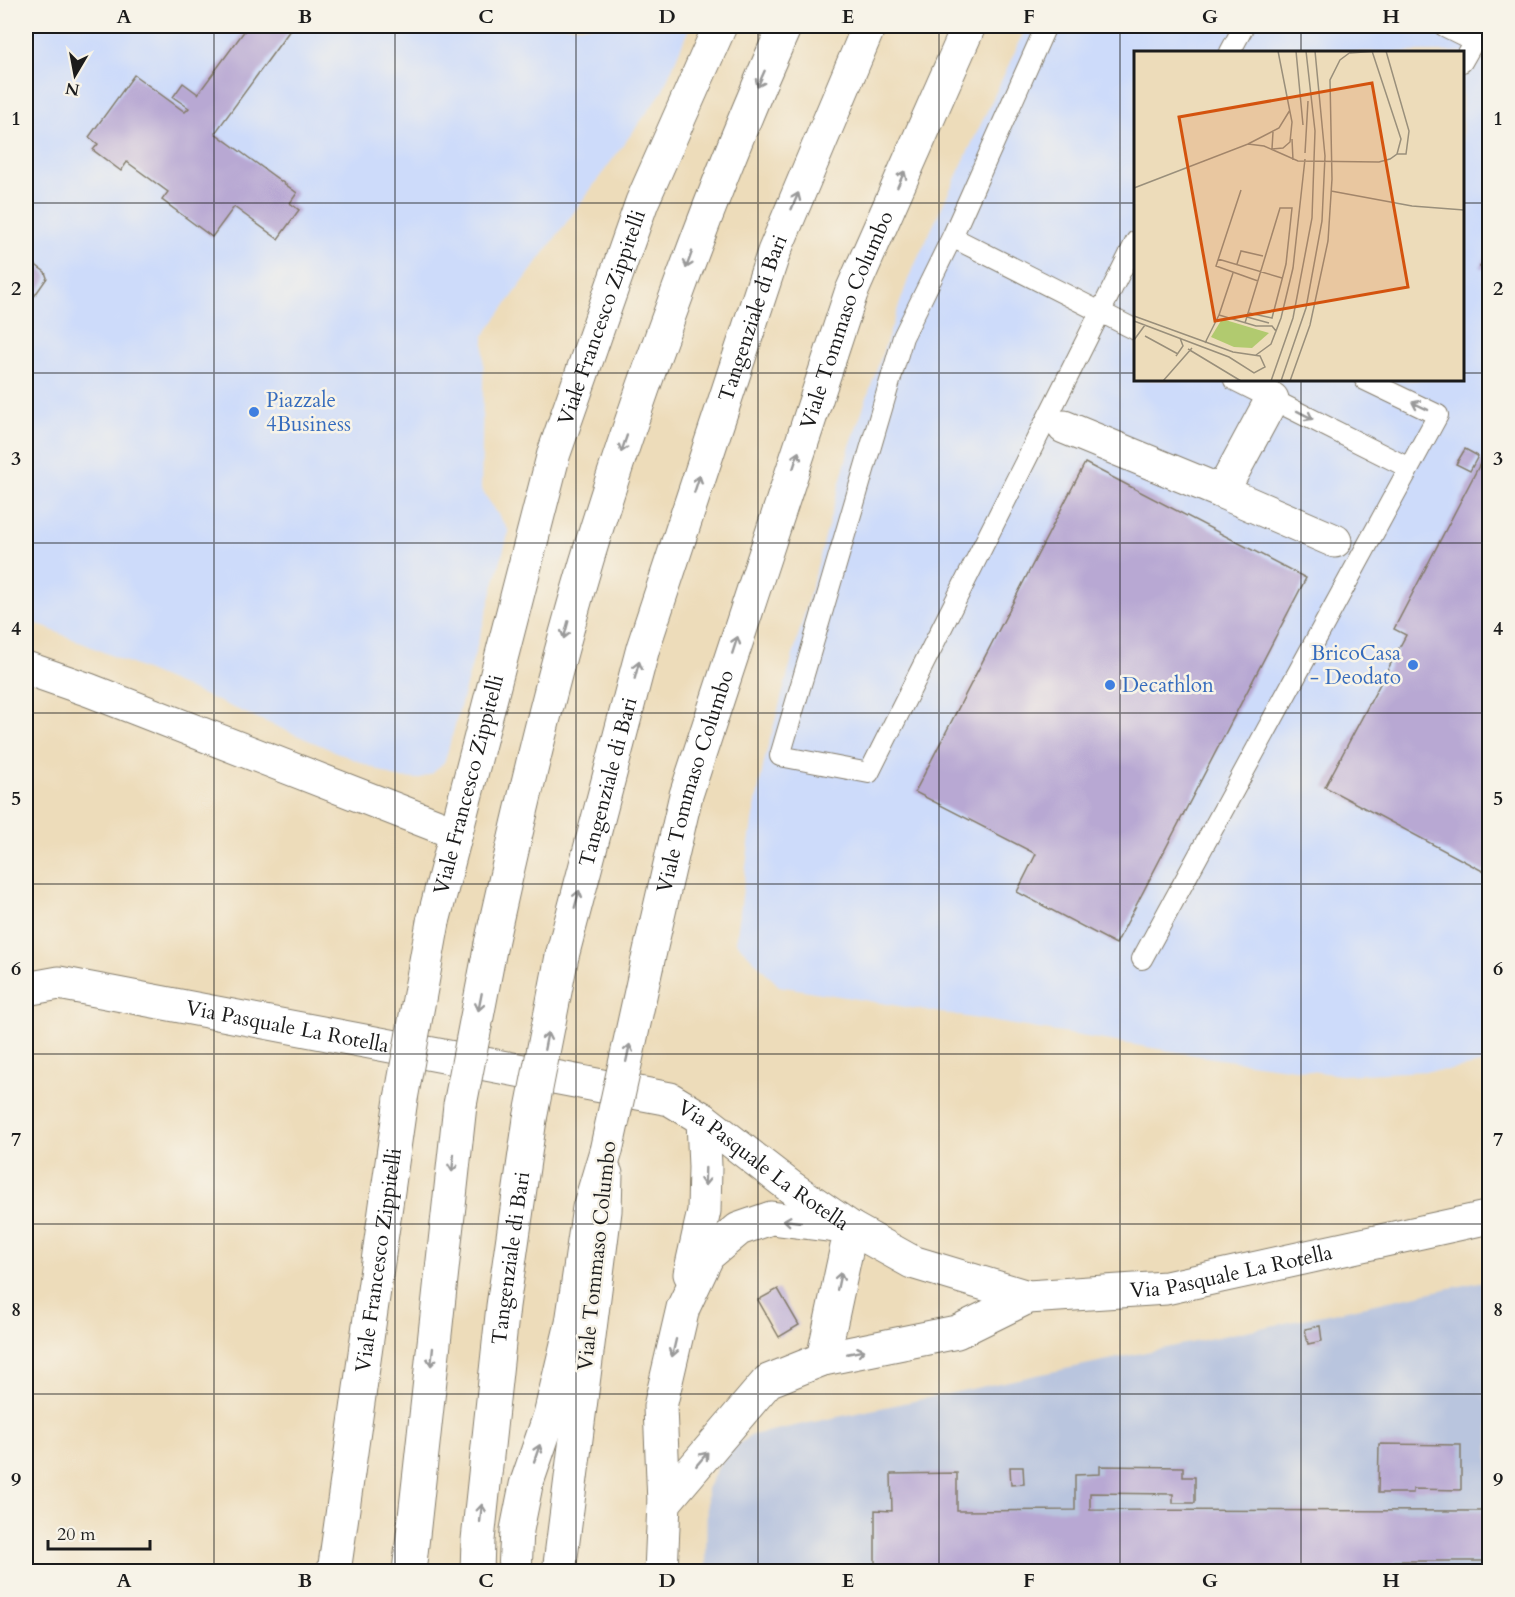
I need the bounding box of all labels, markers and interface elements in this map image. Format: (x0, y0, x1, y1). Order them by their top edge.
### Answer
text: A (116, 3, 132, 30)
text: B (298, 3, 312, 30)
text: C (478, 3, 494, 30)
text: D (658, 3, 676, 30)
text: E (842, 3, 854, 30)
text: F (1023, 3, 1035, 30)
text: G (1202, 3, 1218, 30)
text: H (1382, 3, 1400, 30)
north arrow (45, 45, 105, 105)
inset map (1134, 51, 1464, 381)
one-way arrow (754, 70, 765, 88)
text: N (64, 77, 81, 101)
text: 1 (11, 105, 21, 132)
text: 1 (1493, 105, 1503, 132)
one-way arrow (896, 171, 907, 189)
one-way arrow (790, 192, 801, 211)
street label: Viale Francesco Zippitelli (550, 206, 653, 429)
street label: Viale Tommaso Columbo (793, 206, 900, 433)
street label: Tangenziale di Bari (711, 230, 794, 405)
one-way arrow (683, 250, 694, 269)
text: 2 (11, 275, 21, 302)
text: 2 (1493, 275, 1503, 302)
place label: Piazzale 4Business (266, 386, 351, 439)
one-way arrow (1412, 400, 1430, 412)
marker: Piazzale 4Business (247, 405, 261, 419)
one-way arrow (1296, 410, 1314, 422)
one-way arrow (617, 434, 628, 453)
text: 3 (11, 445, 21, 472)
text: 3 (1493, 445, 1503, 472)
one-way arrow (792, 451, 803, 470)
one-way arrow (692, 475, 703, 494)
text: 4 (11, 615, 21, 642)
text: 4 (1493, 615, 1503, 642)
one-way arrow (560, 621, 572, 640)
one-way arrow (731, 636, 742, 655)
place label: BricoCasa - Deodato (1310, 639, 1401, 692)
marker: BricoCasa - Deodato (1406, 658, 1420, 672)
one-way arrow (632, 661, 643, 680)
street label: Viale Tommaso Columbo (649, 666, 741, 896)
street label: Viale Francesco Zippitelli (426, 671, 511, 898)
place label: Decathlon (1122, 671, 1214, 700)
marker: Decathlon (1103, 678, 1117, 692)
street label: Tangenziale di Bari (572, 694, 644, 870)
text: 5 (11, 785, 21, 812)
text: 5 (1493, 785, 1503, 812)
one-way arrow (572, 890, 583, 909)
text: 6 (11, 955, 21, 982)
text: 6 (1493, 955, 1503, 982)
one-way arrow (474, 992, 485, 1011)
street label: Via Pasquale La Rotella (183, 993, 391, 1060)
one-way arrow (541, 1032, 552, 1051)
one-way arrow (623, 1044, 634, 1063)
street label: Via Pasquale La Rotella (672, 1093, 855, 1237)
text: 7 (11, 1126, 21, 1153)
text: 7 (1493, 1126, 1503, 1153)
street label: Viale Tommaso Columbo (571, 1140, 623, 1372)
street label: Viale Francesco Zippitelli (348, 1146, 408, 1374)
one-way arrow (447, 1153, 458, 1173)
one-way arrow (699, 1166, 711, 1186)
street label: Tangenziale di Bari (484, 1169, 537, 1346)
one-way arrow (783, 1215, 803, 1226)
street label: Via Pasquale La Rotella (1129, 1237, 1335, 1305)
one-way arrow (834, 1272, 845, 1291)
text: 8 (11, 1296, 21, 1323)
text: 8 (1493, 1296, 1503, 1323)
one-way arrow (667, 1338, 679, 1357)
one-way arrow (846, 1346, 865, 1357)
one-way arrow (426, 1347, 437, 1367)
one-way arrow (532, 1444, 543, 1463)
one-way arrow (695, 1452, 709, 1467)
text: 9 (11, 1466, 21, 1493)
text: 9 (1493, 1466, 1503, 1493)
one-way arrow (476, 1504, 487, 1524)
scale bar (48, 1513, 150, 1551)
text: 20 m (57, 1522, 96, 1547)
text: A (116, 1567, 132, 1594)
text: B (298, 1567, 312, 1594)
text: C (478, 1567, 494, 1594)
text: D (658, 1567, 676, 1594)
text: E (842, 1567, 854, 1594)
text: F (1023, 1567, 1035, 1594)
text: G (1202, 1567, 1218, 1594)
text: H (1382, 1567, 1400, 1594)

